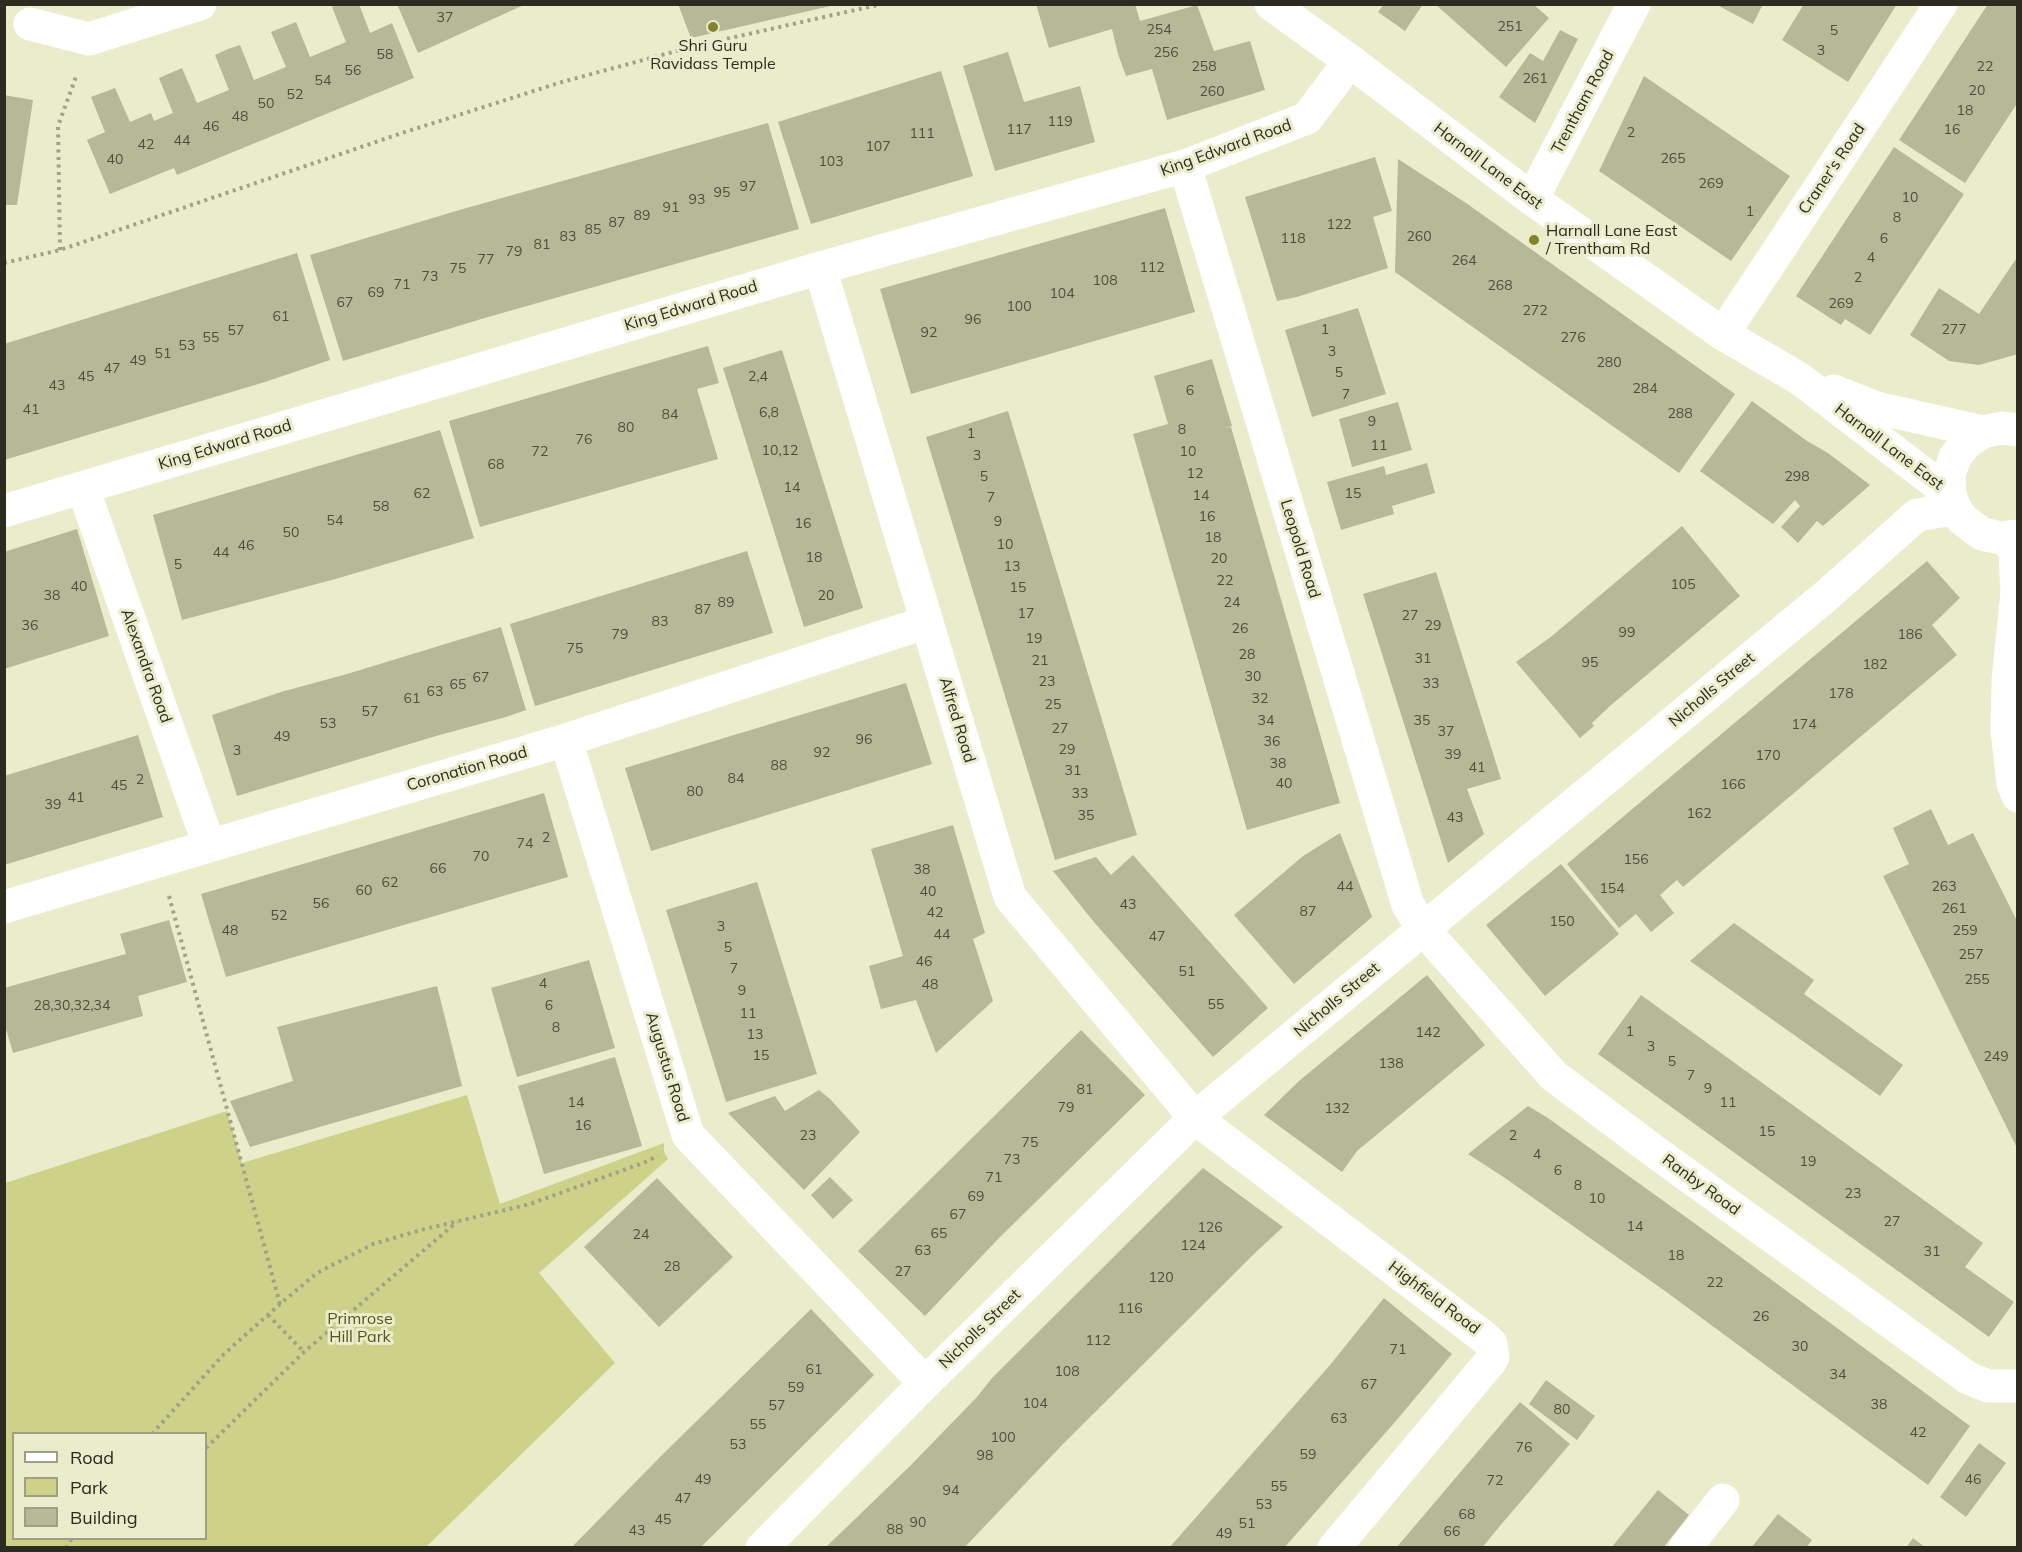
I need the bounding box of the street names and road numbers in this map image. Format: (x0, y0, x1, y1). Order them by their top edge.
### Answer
street label: Trentham Road (1548, 47, 1618, 157)
street label: King Edward Road (1158, 115, 1294, 181)
street label: Harnall Lane East (1430, 119, 1546, 213)
street label: Craner's Road (1795, 120, 1869, 218)
street label: King Edward Road (622, 277, 760, 335)
street label: Harnall Lane East (1831, 400, 1947, 494)
street label: King Edward Road (156, 416, 294, 474)
street label: Leopold Road (1276, 497, 1324, 601)
street label: Alexandra Road (116, 606, 176, 726)
street label: Nicholls Street (1665, 649, 1759, 731)
street label: Alfred Road (935, 675, 979, 765)
street label: Coronation Road (404, 743, 530, 795)
street label: Nicholls Street (1290, 959, 1384, 1041)
street label: Augustus Road (641, 1010, 693, 1124)
street label: Ranby Road (1658, 1150, 1744, 1220)
street label: Highfield Road (1384, 1257, 1484, 1339)
street label: Nicholls Street (935, 1285, 1025, 1373)

